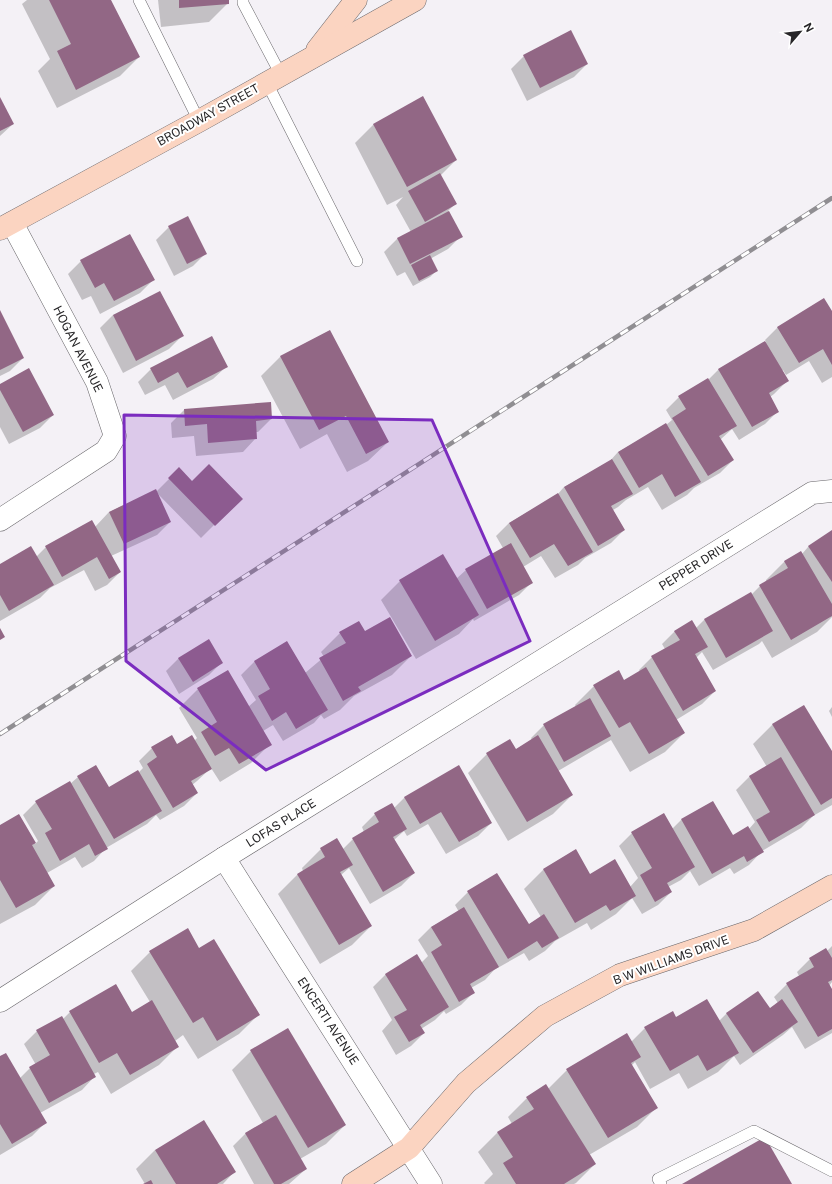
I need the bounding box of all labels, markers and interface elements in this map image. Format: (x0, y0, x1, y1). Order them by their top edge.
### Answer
north arrow (780, 12, 820, 52)
text: N (802, 21, 816, 34)
street label: BROADWAY STREET (155, 81, 261, 149)
street label: HOGAN AVENUE (50, 304, 106, 394)
street label: PEPPER DRIVE (657, 537, 735, 593)
street label: LOFAS PLACE (243, 796, 319, 850)
street label: B W WILLIAMS DRIVE (611, 933, 731, 987)
street label: ENCERTI AVENUE (295, 975, 361, 1067)

